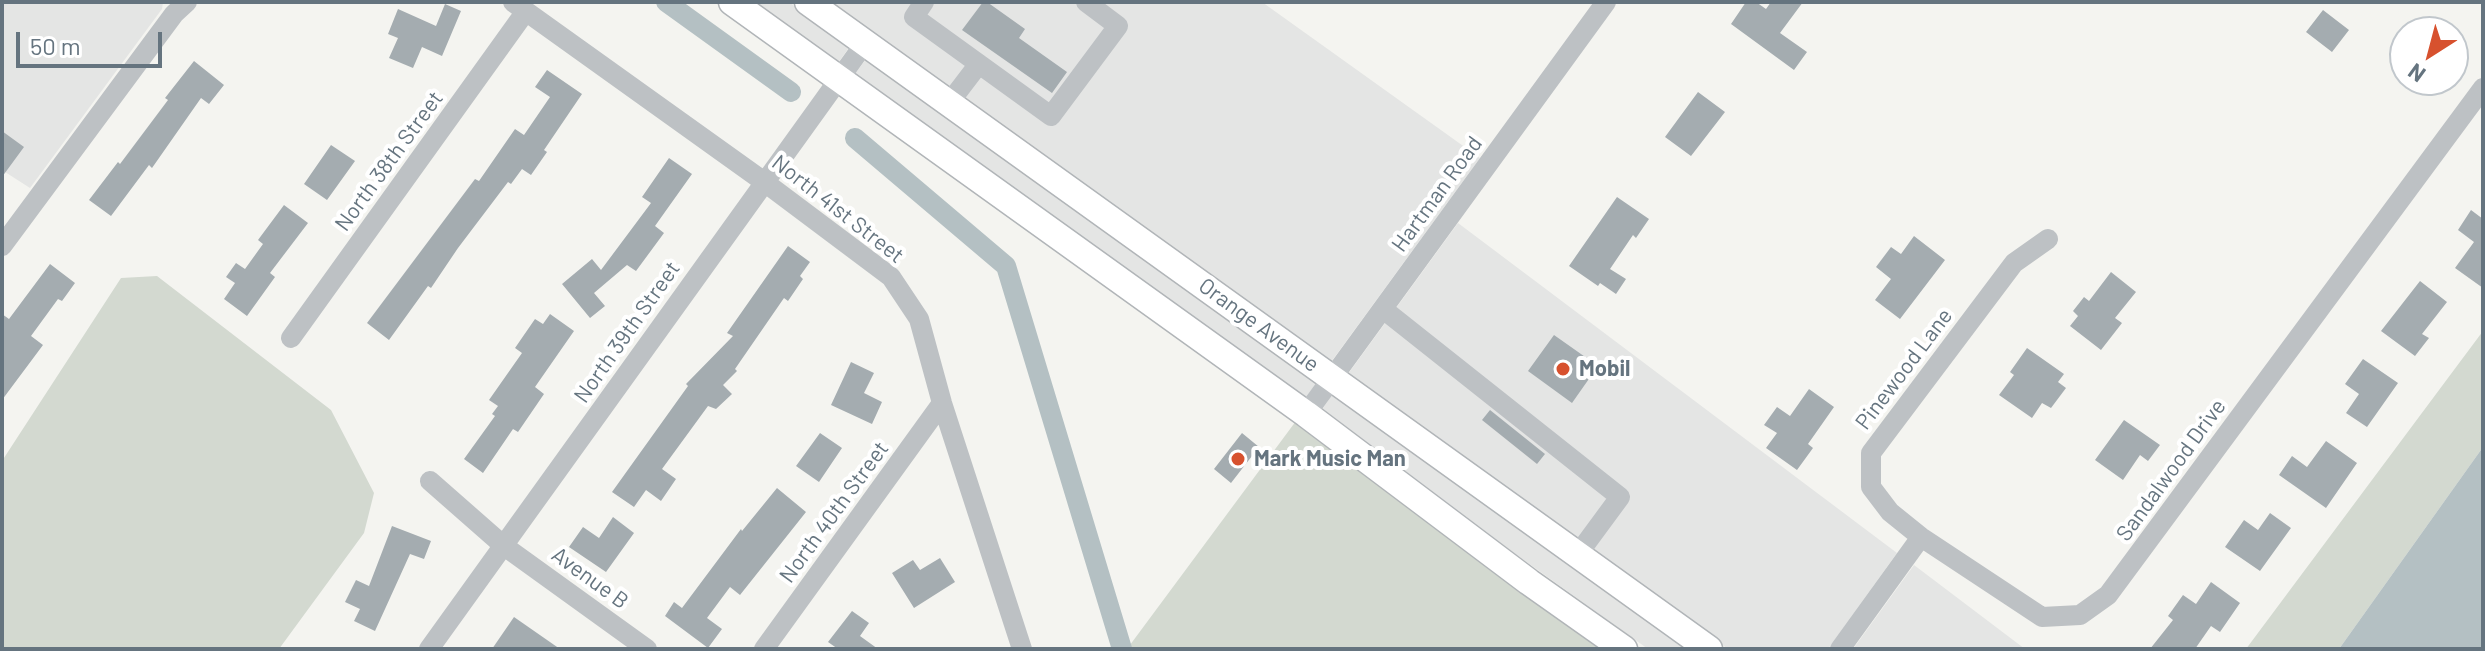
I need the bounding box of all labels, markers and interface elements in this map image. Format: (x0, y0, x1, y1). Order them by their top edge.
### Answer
scale bar (20, 16, 166, 66)
north arrow (2389, 16, 2469, 96)
text: 50 m (30, 31, 81, 60)
text: N (2403, 59, 2430, 89)
street label: North 38th Street (329, 86, 449, 236)
street label: Hartman Road (1386, 131, 1488, 257)
street label: North 41st Street (767, 149, 909, 269)
street label: North 39th Street (568, 256, 686, 408)
street label: Orange Avenue (1194, 272, 1324, 378)
street label: Pinewood Lane (1850, 303, 1958, 435)
place label: Mobil (1579, 356, 1630, 382)
marker: Mobil (1554, 360, 1572, 378)
street label: Sandalwood Drive (2111, 394, 2231, 546)
street label: North 40th Street (774, 436, 894, 588)
place label: Mark Music Man (1254, 446, 1406, 472)
marker: Mark Music Man (1229, 450, 1247, 468)
street label: Avenue B (547, 541, 633, 615)

